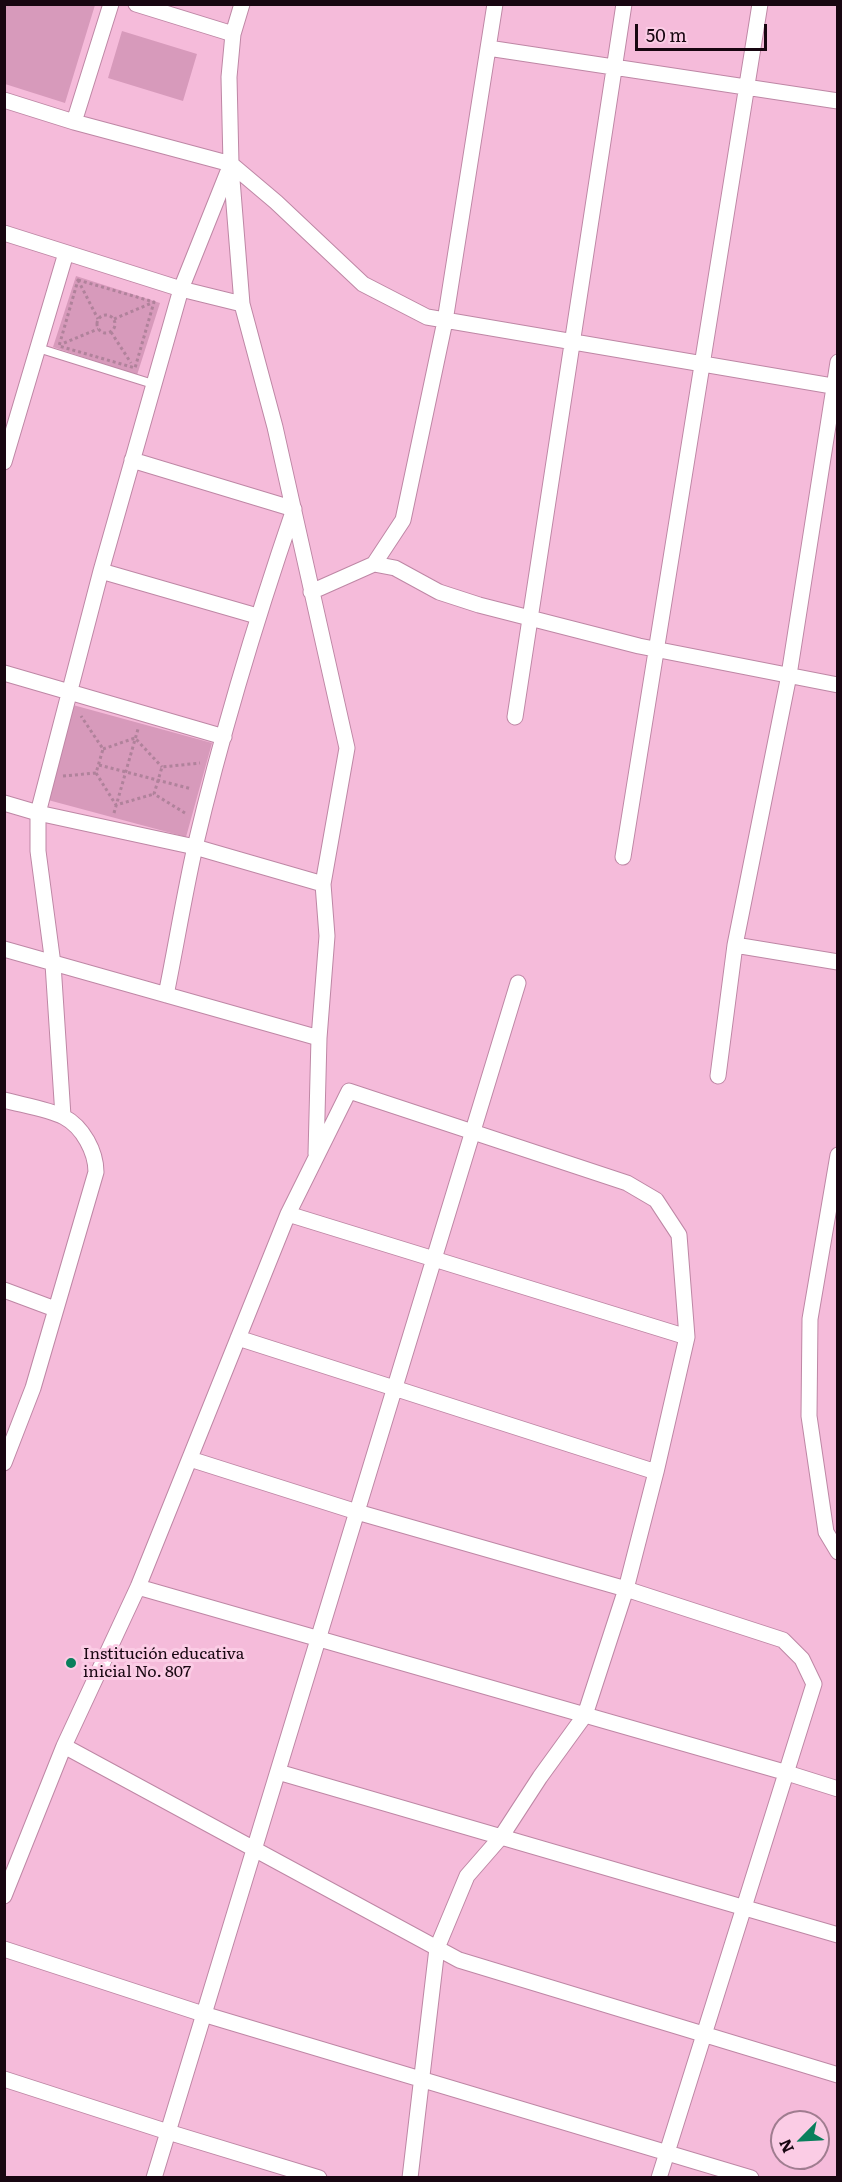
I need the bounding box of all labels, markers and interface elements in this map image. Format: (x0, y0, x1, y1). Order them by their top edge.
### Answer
scale bar (638, 12, 770, 50)
text: 50 m (646, 21, 687, 48)
place label: Institución educativa inicial No. 807 (83, 1644, 244, 1682)
marker: Institución educativa inicial No. 807 (64, 1656, 78, 1670)
north arrow (770, 2110, 830, 2170)
text: N (772, 2135, 799, 2158)

